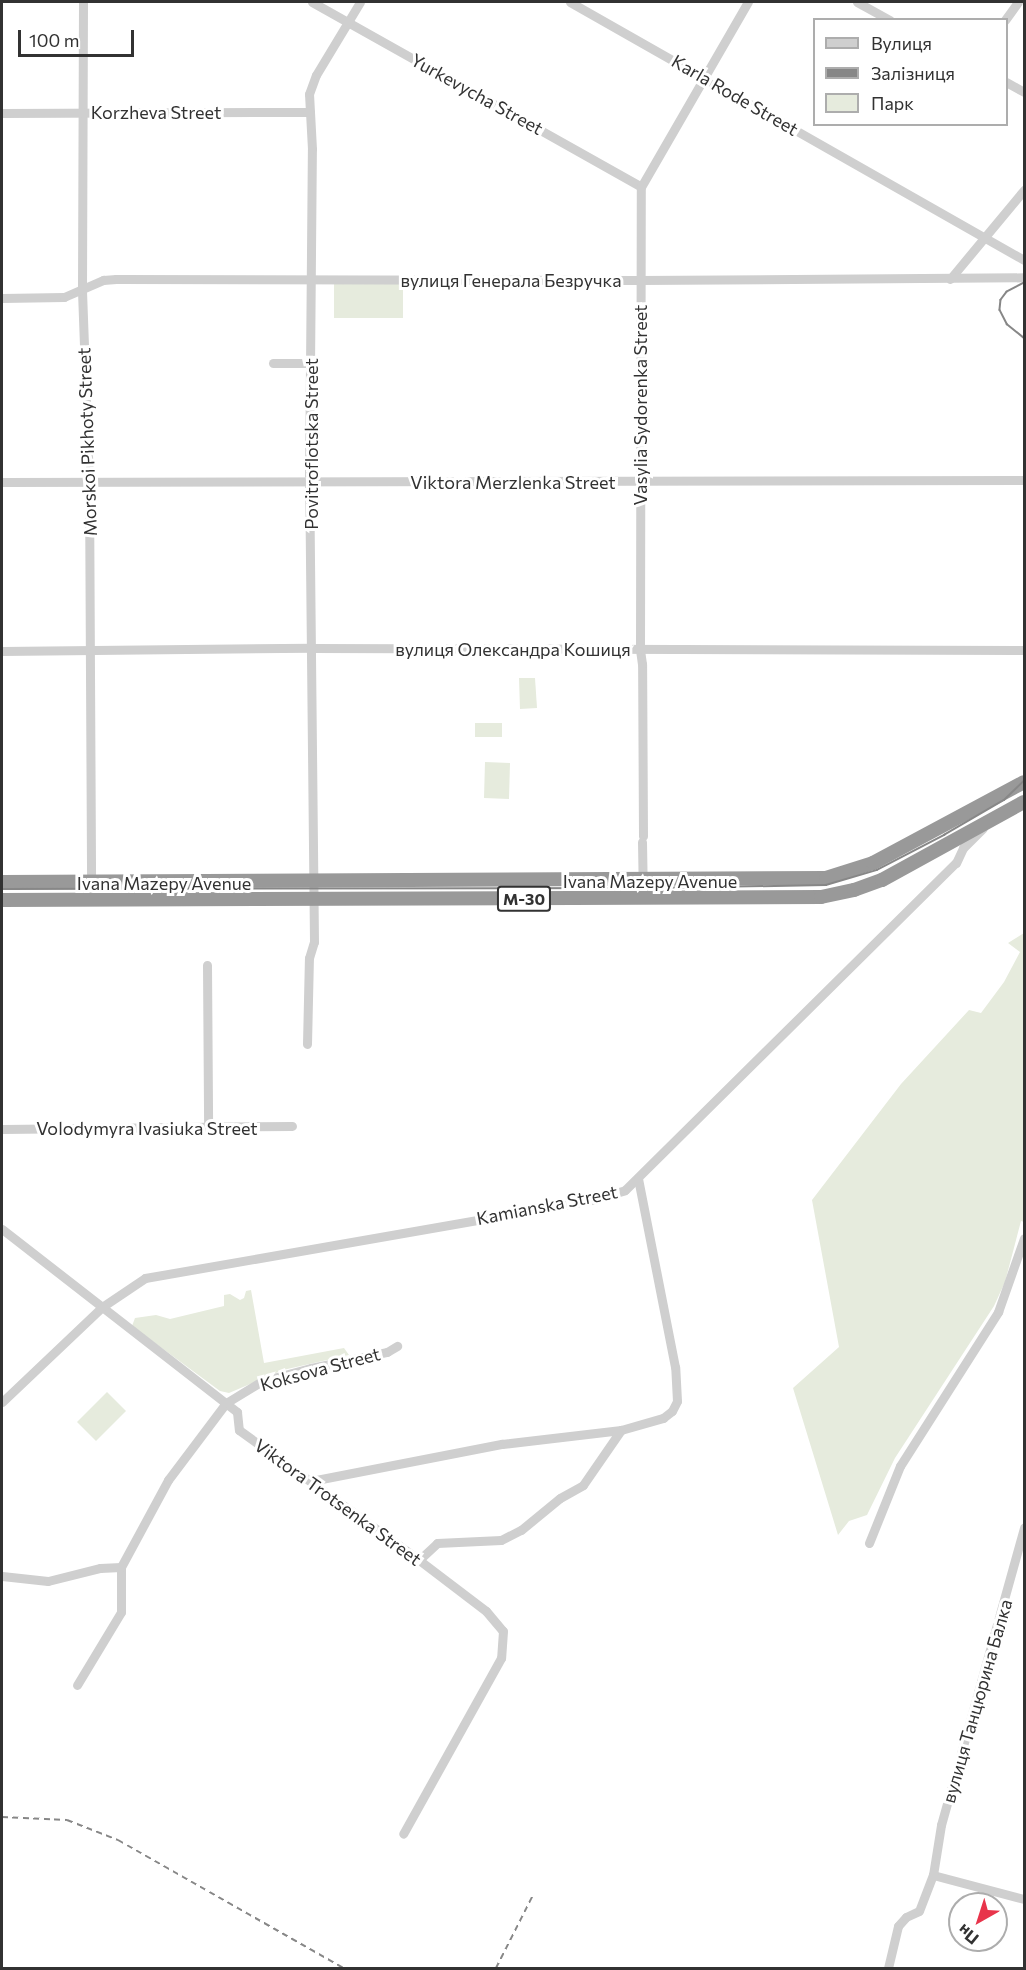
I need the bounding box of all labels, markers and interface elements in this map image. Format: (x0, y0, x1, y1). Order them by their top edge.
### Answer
scale bar (21, 18, 136, 56)
legend (813, 18, 1008, 126)
text: 100 m (29, 29, 79, 51)
text: Вулиця (871, 32, 932, 54)
street label: Yurkevycha Street (407, 49, 547, 139)
street label: Karla Rode Street (668, 50, 802, 140)
text: Залізниця (871, 62, 955, 84)
text: Парк (871, 92, 914, 114)
street label: Korzheva Street (91, 101, 221, 123)
street label: вулиця Генерала Безручка (401, 269, 621, 291)
street label: Vasylia Sydorenka Street (629, 305, 651, 505)
street label: Morskoi Pikhoty Street (73, 347, 101, 537)
street label: Povitroflotska Street (300, 358, 322, 530)
street label: Viktora Merzlenka Street (410, 471, 616, 493)
street label: вулиця Олександра Кошиця (395, 638, 631, 660)
street label: Ivana Mazepy Avenue (563, 870, 737, 892)
street label: Ivana Mazepy Avenue (77, 872, 251, 894)
road number: М-30 (496, 886, 552, 912)
street label: Volodymyra Ivasiuka Street (36, 1117, 258, 1139)
street label: Kamianska Street (475, 1181, 619, 1229)
street label: Koksova Street (258, 1343, 382, 1395)
street label: Viktora Trotsenka Street (250, 1434, 426, 1570)
street label: вулиця Танцюрина Балка (938, 1597, 1016, 1805)
north arrow (948, 1892, 1008, 1952)
text: Пн (953, 1921, 982, 1949)

